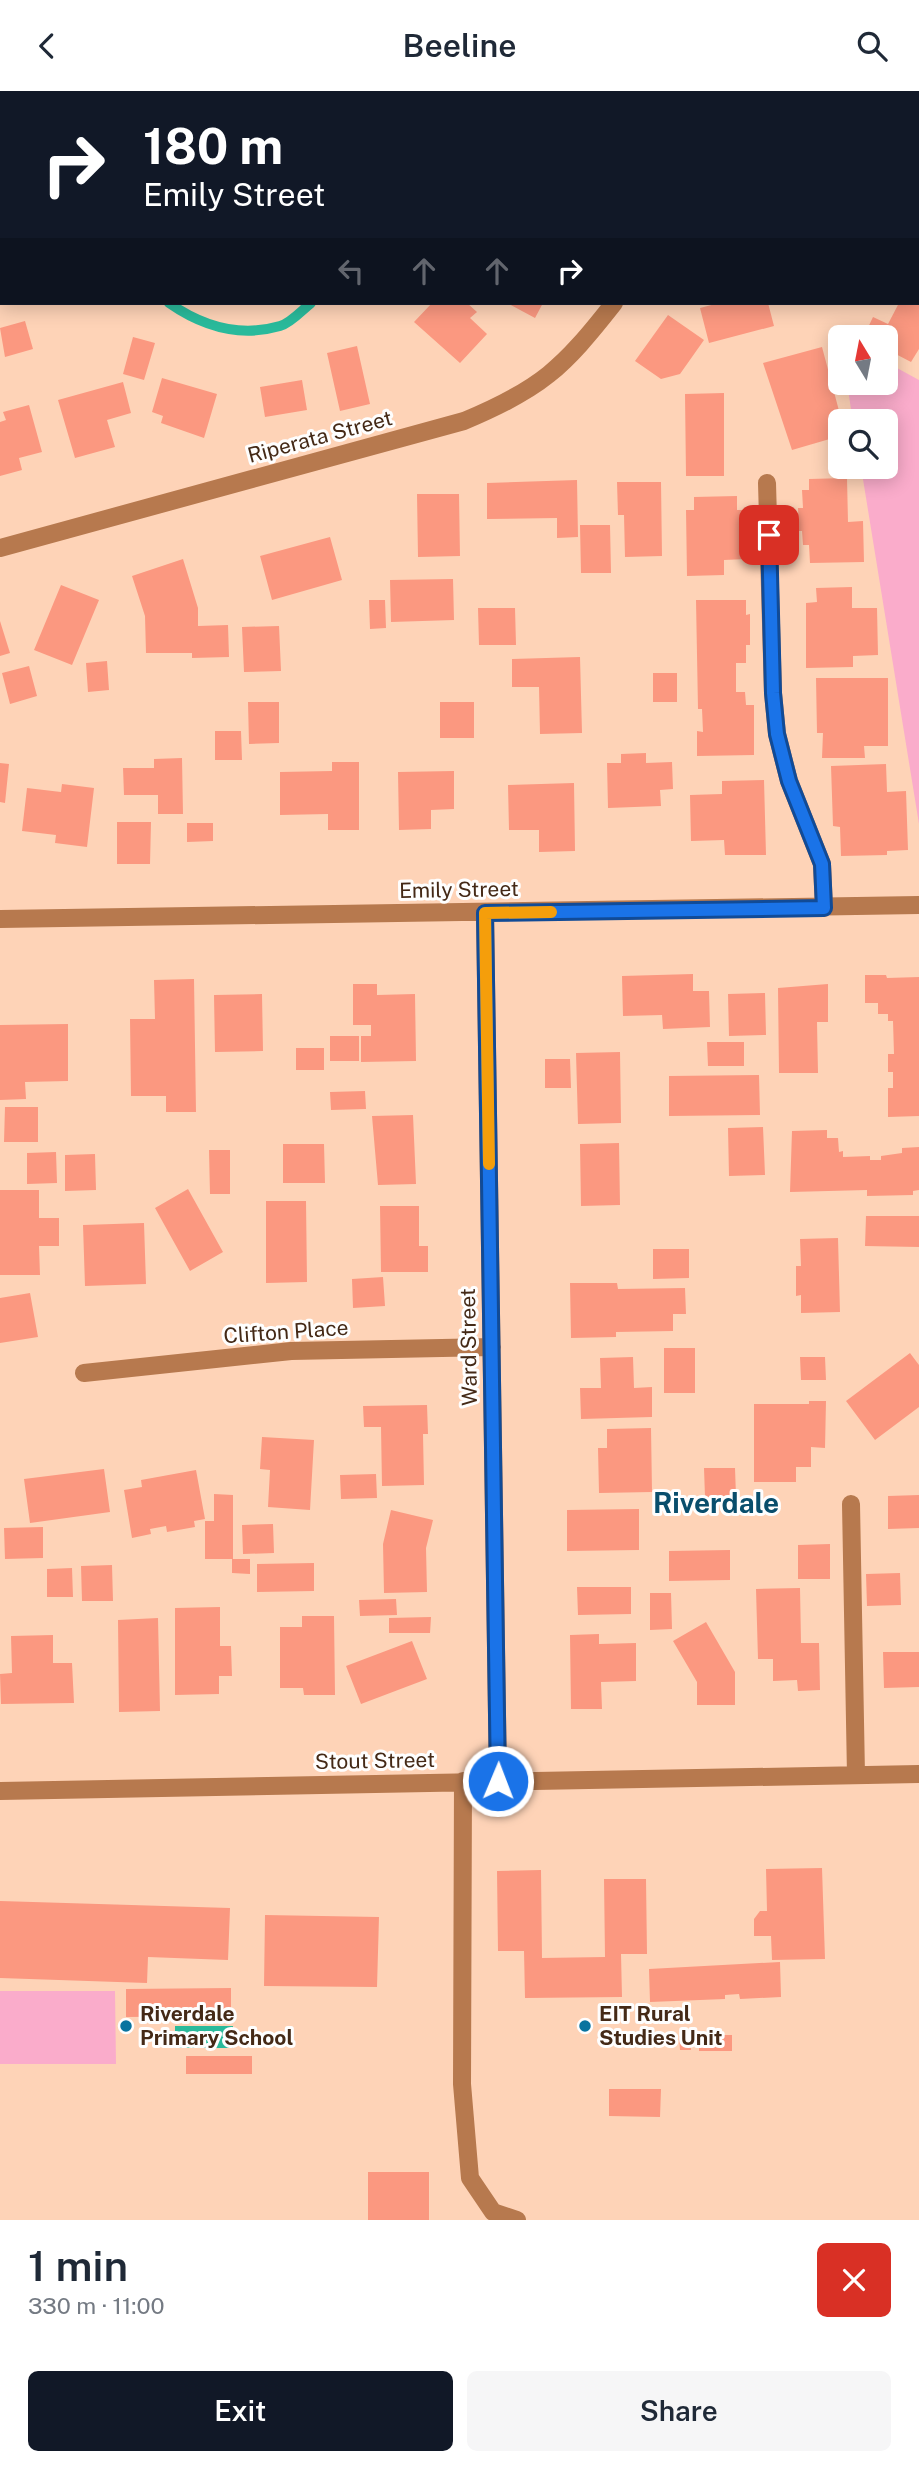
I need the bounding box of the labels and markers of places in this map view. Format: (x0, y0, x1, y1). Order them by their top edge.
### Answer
pin (739, 505, 799, 565)
place label: Riverdale Primary School (140, 2001, 293, 2050)
place label: EIT Rural Studies Unit (599, 2001, 723, 2050)
marker: Riverdale Primary School (118, 2018, 134, 2034)
marker: EIT Rural Studies Unit (577, 2018, 593, 2034)

